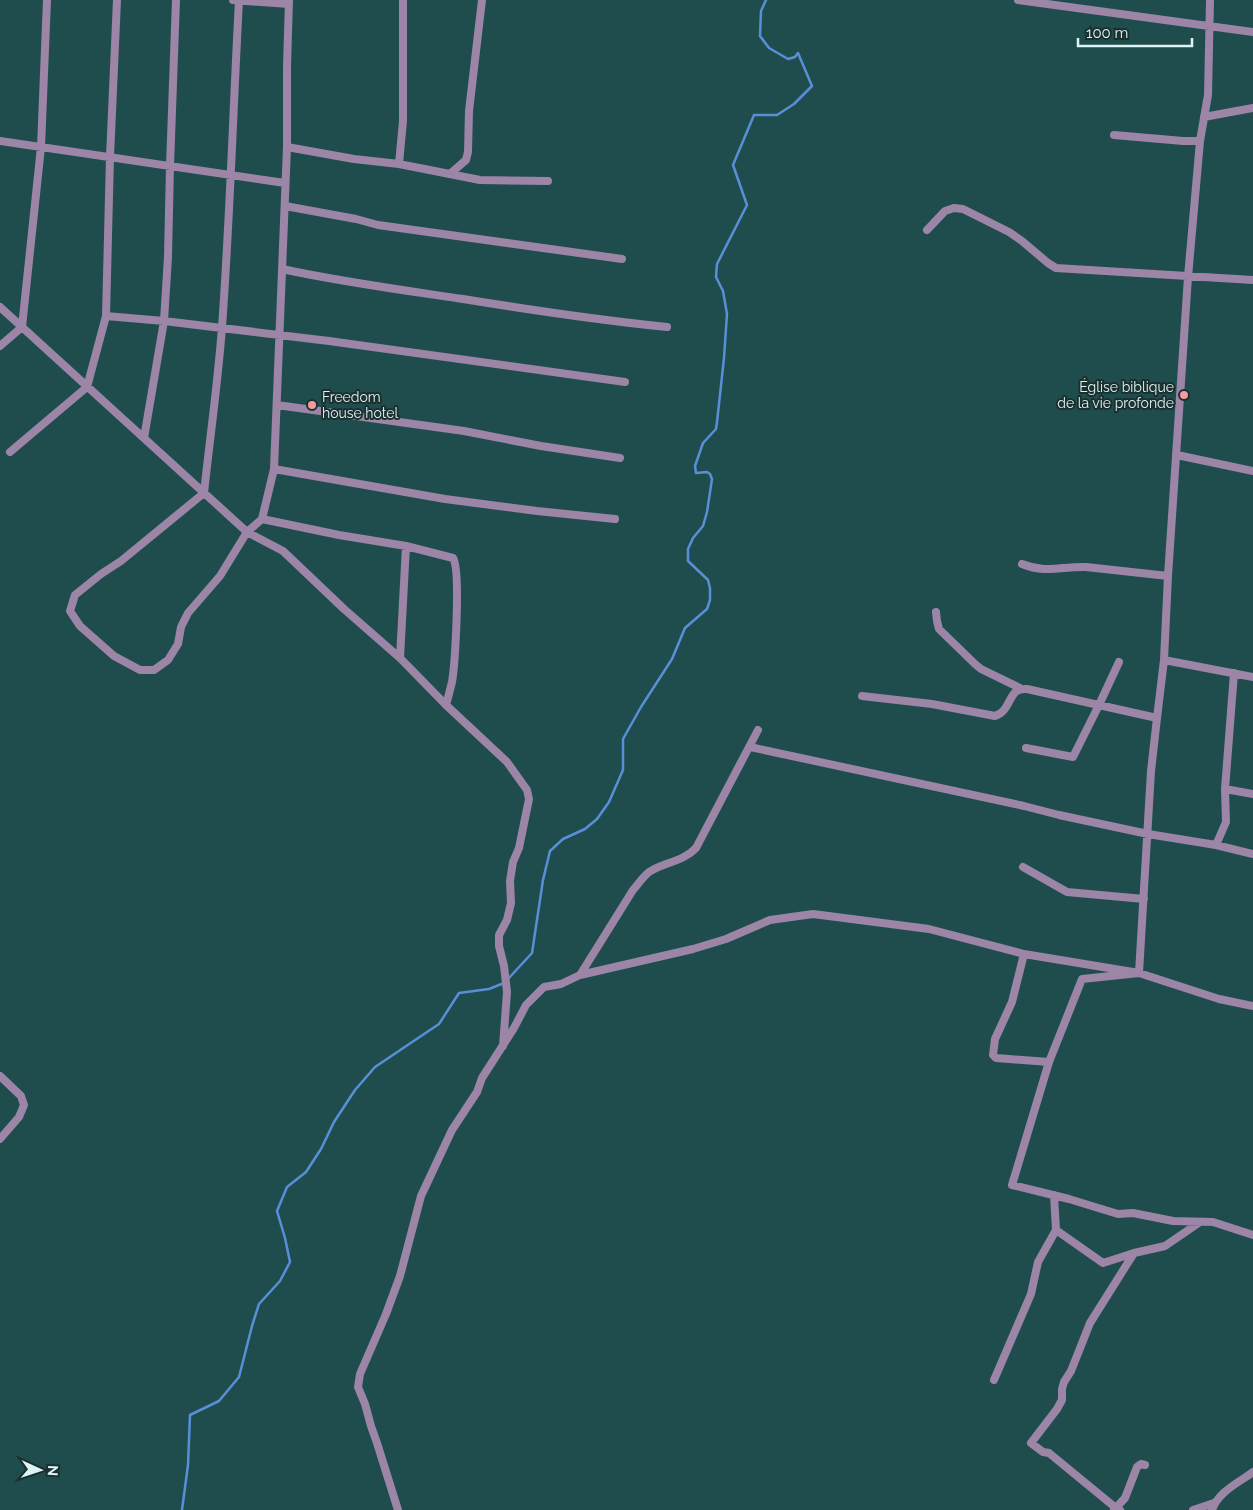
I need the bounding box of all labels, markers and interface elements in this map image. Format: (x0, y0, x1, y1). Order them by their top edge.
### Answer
scale bar (1078, 15, 1192, 47)
text: 100 m (1086, 24, 1128, 42)
place label: Église biblique de la vie profonde (1057, 378, 1174, 411)
place label: Freedom house hotel (322, 389, 399, 421)
marker: Église biblique de la vie profonde (1178, 389, 1190, 401)
marker: Freedom house hotel (306, 399, 318, 411)
north arrow (15, 1445, 65, 1495)
text: N (45, 1465, 61, 1476)

